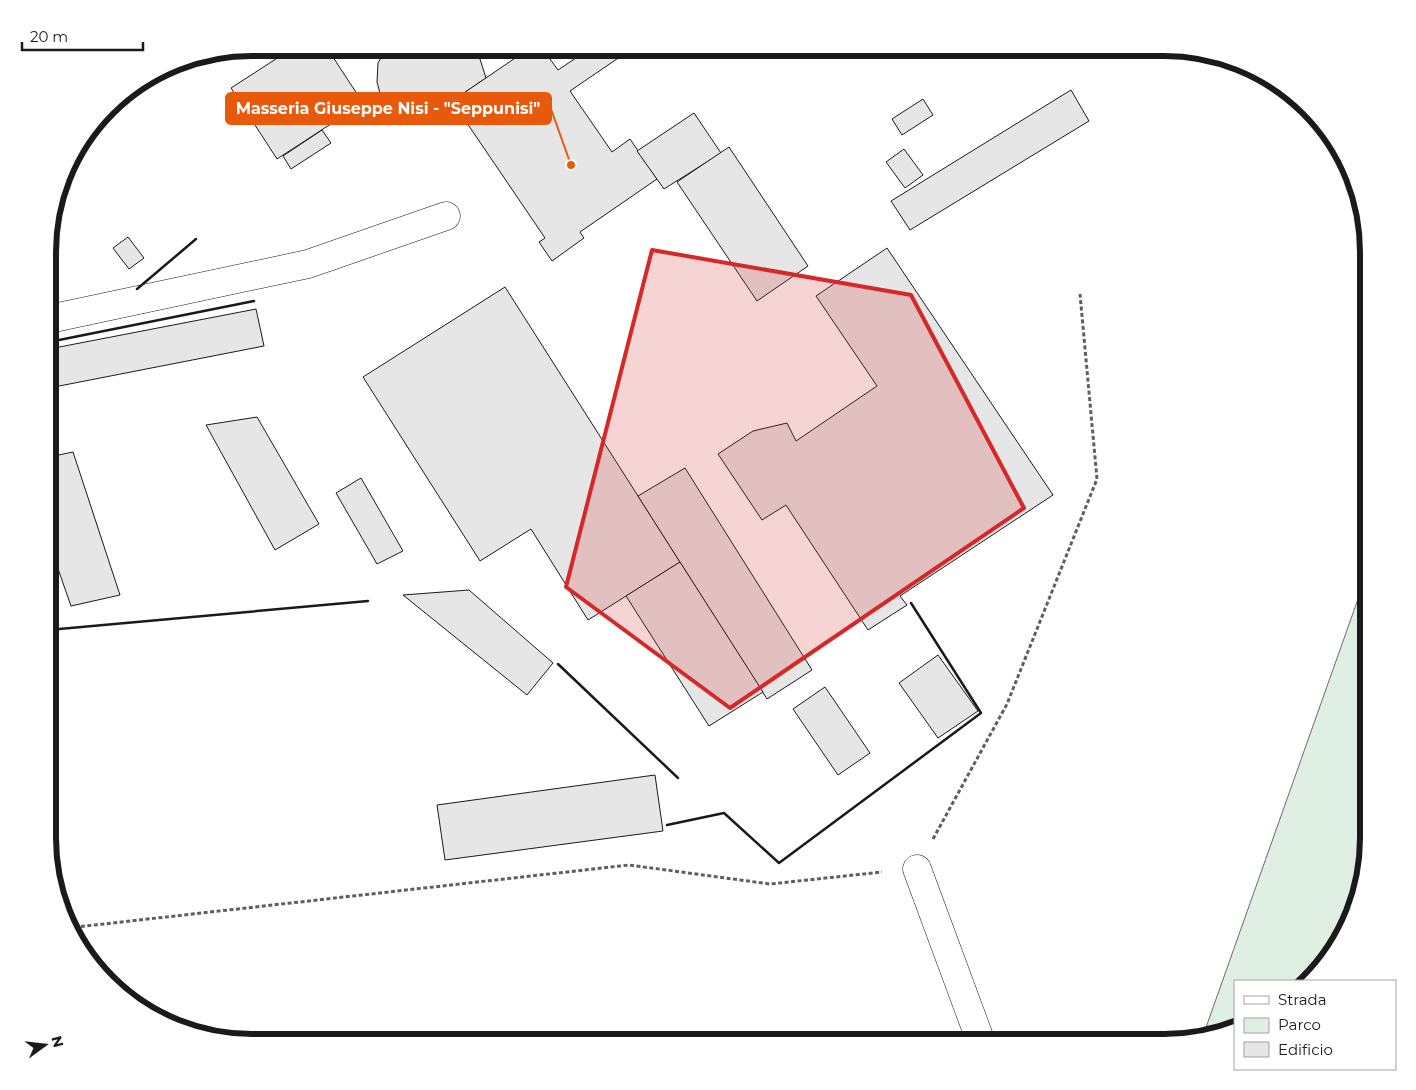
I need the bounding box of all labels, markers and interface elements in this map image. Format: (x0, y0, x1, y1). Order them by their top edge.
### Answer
scale bar (22, 20, 144, 52)
text: 20 m (30, 27, 68, 46)
callout: Masseria Giuseppe Nisi - "Seppunisi" (226, 93, 551, 124)
text: Masseria Giuseppe Nisi - "Seppunisi" (236, 99, 540, 118)
legend (1234, 980, 1396, 1070)
text: Strada (1278, 990, 1327, 1009)
text: Parco (1278, 1015, 1321, 1034)
north arrow (20, 1020, 70, 1070)
text: N (47, 1034, 68, 1049)
text: Edificio (1278, 1040, 1333, 1059)

